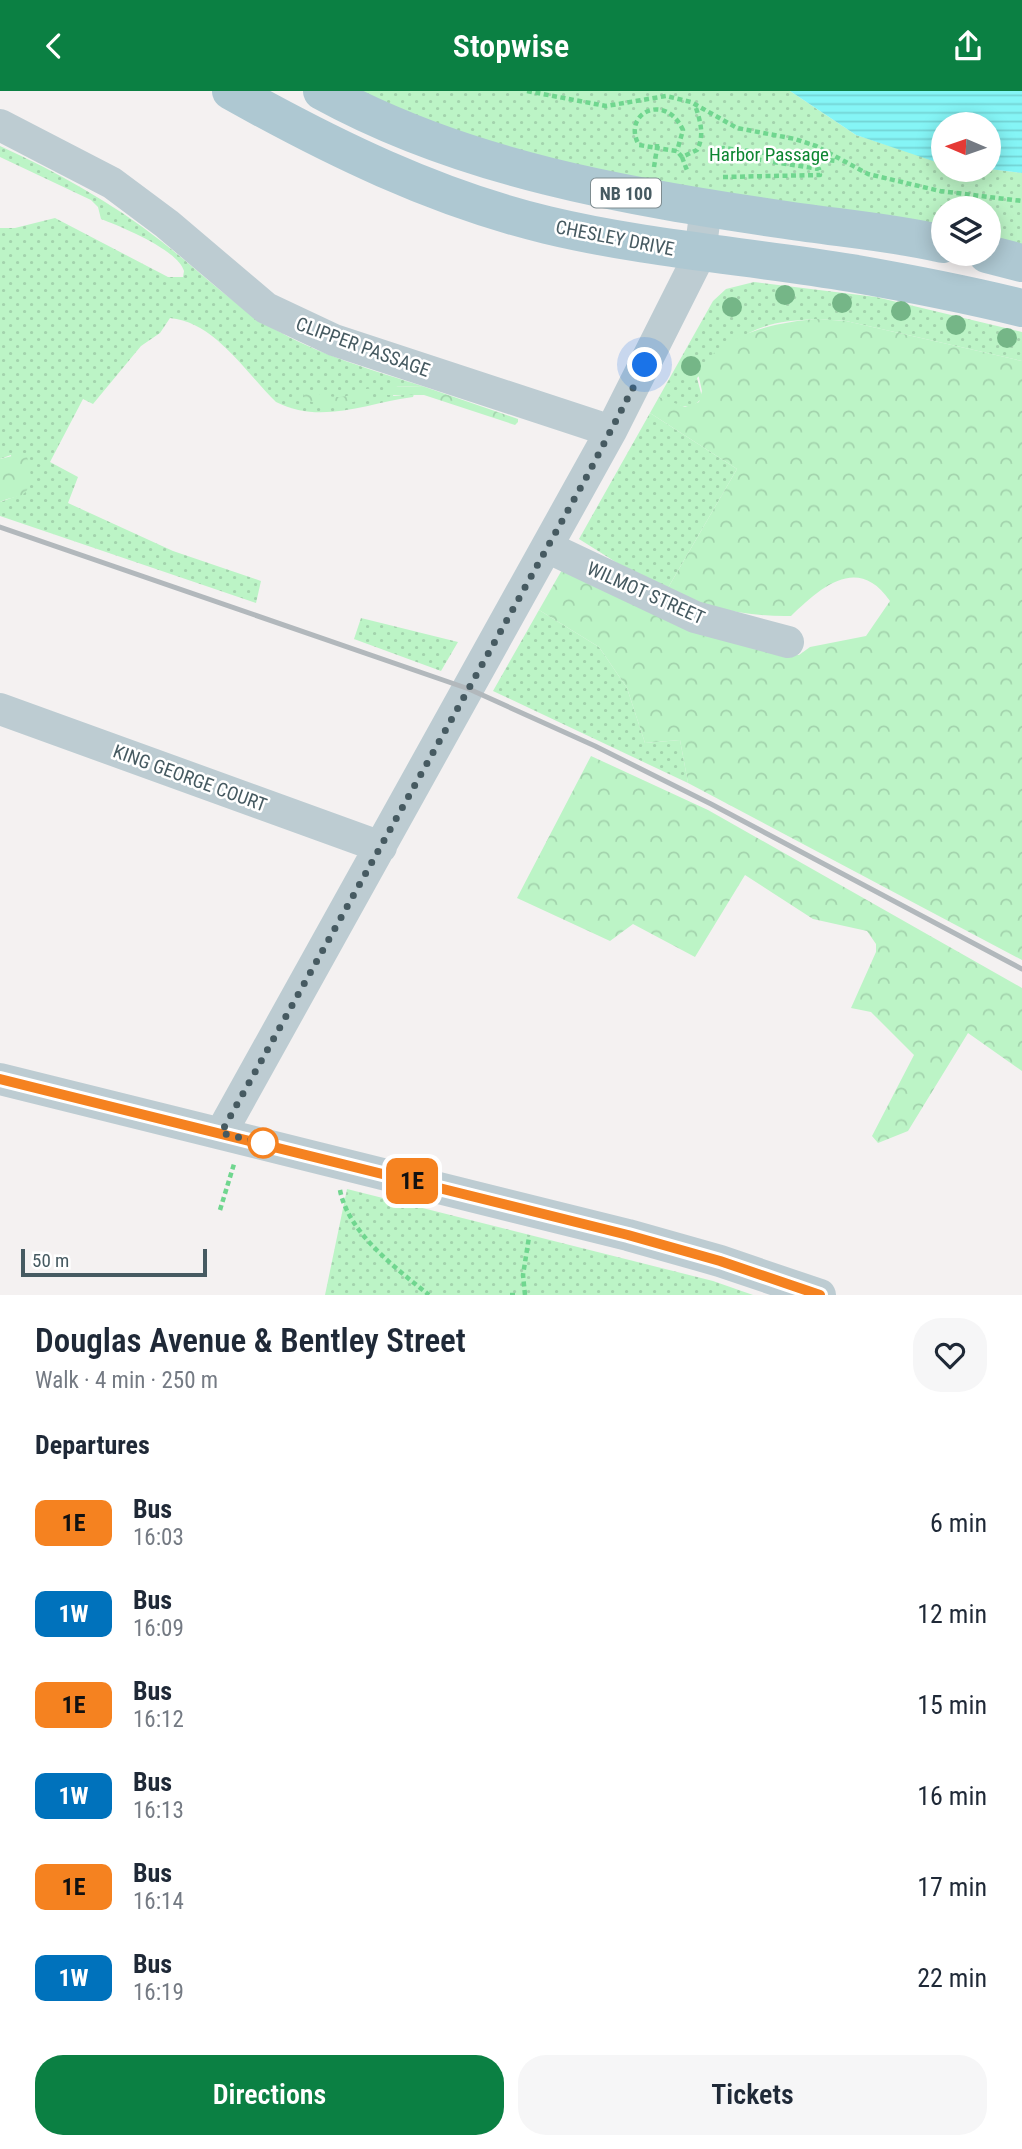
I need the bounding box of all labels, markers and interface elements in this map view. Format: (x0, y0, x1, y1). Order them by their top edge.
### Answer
icon: back (35, 27, 73, 65)
text: Stopwise (453, 27, 569, 65)
icon: share (949, 27, 987, 65)
north arrow (931, 112, 1001, 182)
map controls (931, 112, 1001, 266)
park label: Harbor Passage (709, 143, 829, 166)
road number: NB 100 (591, 179, 661, 207)
button: layers (931, 196, 1001, 266)
street label: CHESLEY DRIVE (554, 215, 676, 261)
street label: CLIPPER PASSAGE (293, 312, 433, 382)
your location (627, 347, 662, 382)
street label: WILMOT STREET (584, 557, 709, 629)
street label: KING GEORGE COURT (110, 740, 270, 817)
unlabelled marker (248, 1128, 278, 1158)
line badge: 1E (380, 1158, 444, 1204)
text: 1E (400, 1167, 424, 1195)
scale bar (21, 1246, 206, 1278)
text: 50 m (32, 1249, 69, 1272)
button: heart (913, 1318, 987, 1392)
text: Douglas Avenue & Bentley Street (35, 1321, 466, 1360)
text: Walk · 4 min · 250 m (35, 1367, 218, 1394)
text: Departures (35, 1430, 150, 1460)
text: Bus (133, 1494, 172, 1524)
text: 6 min (930, 1508, 987, 1538)
text: 1E (62, 1509, 85, 1537)
text: 16:03 (133, 1524, 184, 1551)
text: Bus (133, 1585, 172, 1615)
text: 12 min (917, 1599, 987, 1629)
text: 1W (58, 1600, 89, 1628)
text: 16:09 (133, 1615, 184, 1642)
text: Bus (133, 1676, 172, 1706)
text: 15 min (917, 1690, 987, 1720)
text: 1E (62, 1691, 85, 1719)
text: 16:12 (133, 1706, 184, 1733)
text: Bus (133, 1767, 172, 1797)
text: 16 min (917, 1781, 987, 1811)
text: 1W (58, 1782, 89, 1810)
text: 16:13 (133, 1797, 184, 1824)
text: Bus (133, 1858, 172, 1888)
text: 17 min (917, 1872, 987, 1902)
text: 1E (62, 1873, 85, 1901)
text: 16:14 (133, 1888, 184, 1915)
text: Bus (133, 1949, 172, 1979)
text: 22 min (917, 1963, 987, 1993)
text: 1W (58, 1964, 89, 1992)
text: 16:19 (133, 1979, 184, 2006)
button: Directions (35, 2055, 504, 2135)
button: Tickets (518, 2055, 987, 2135)

